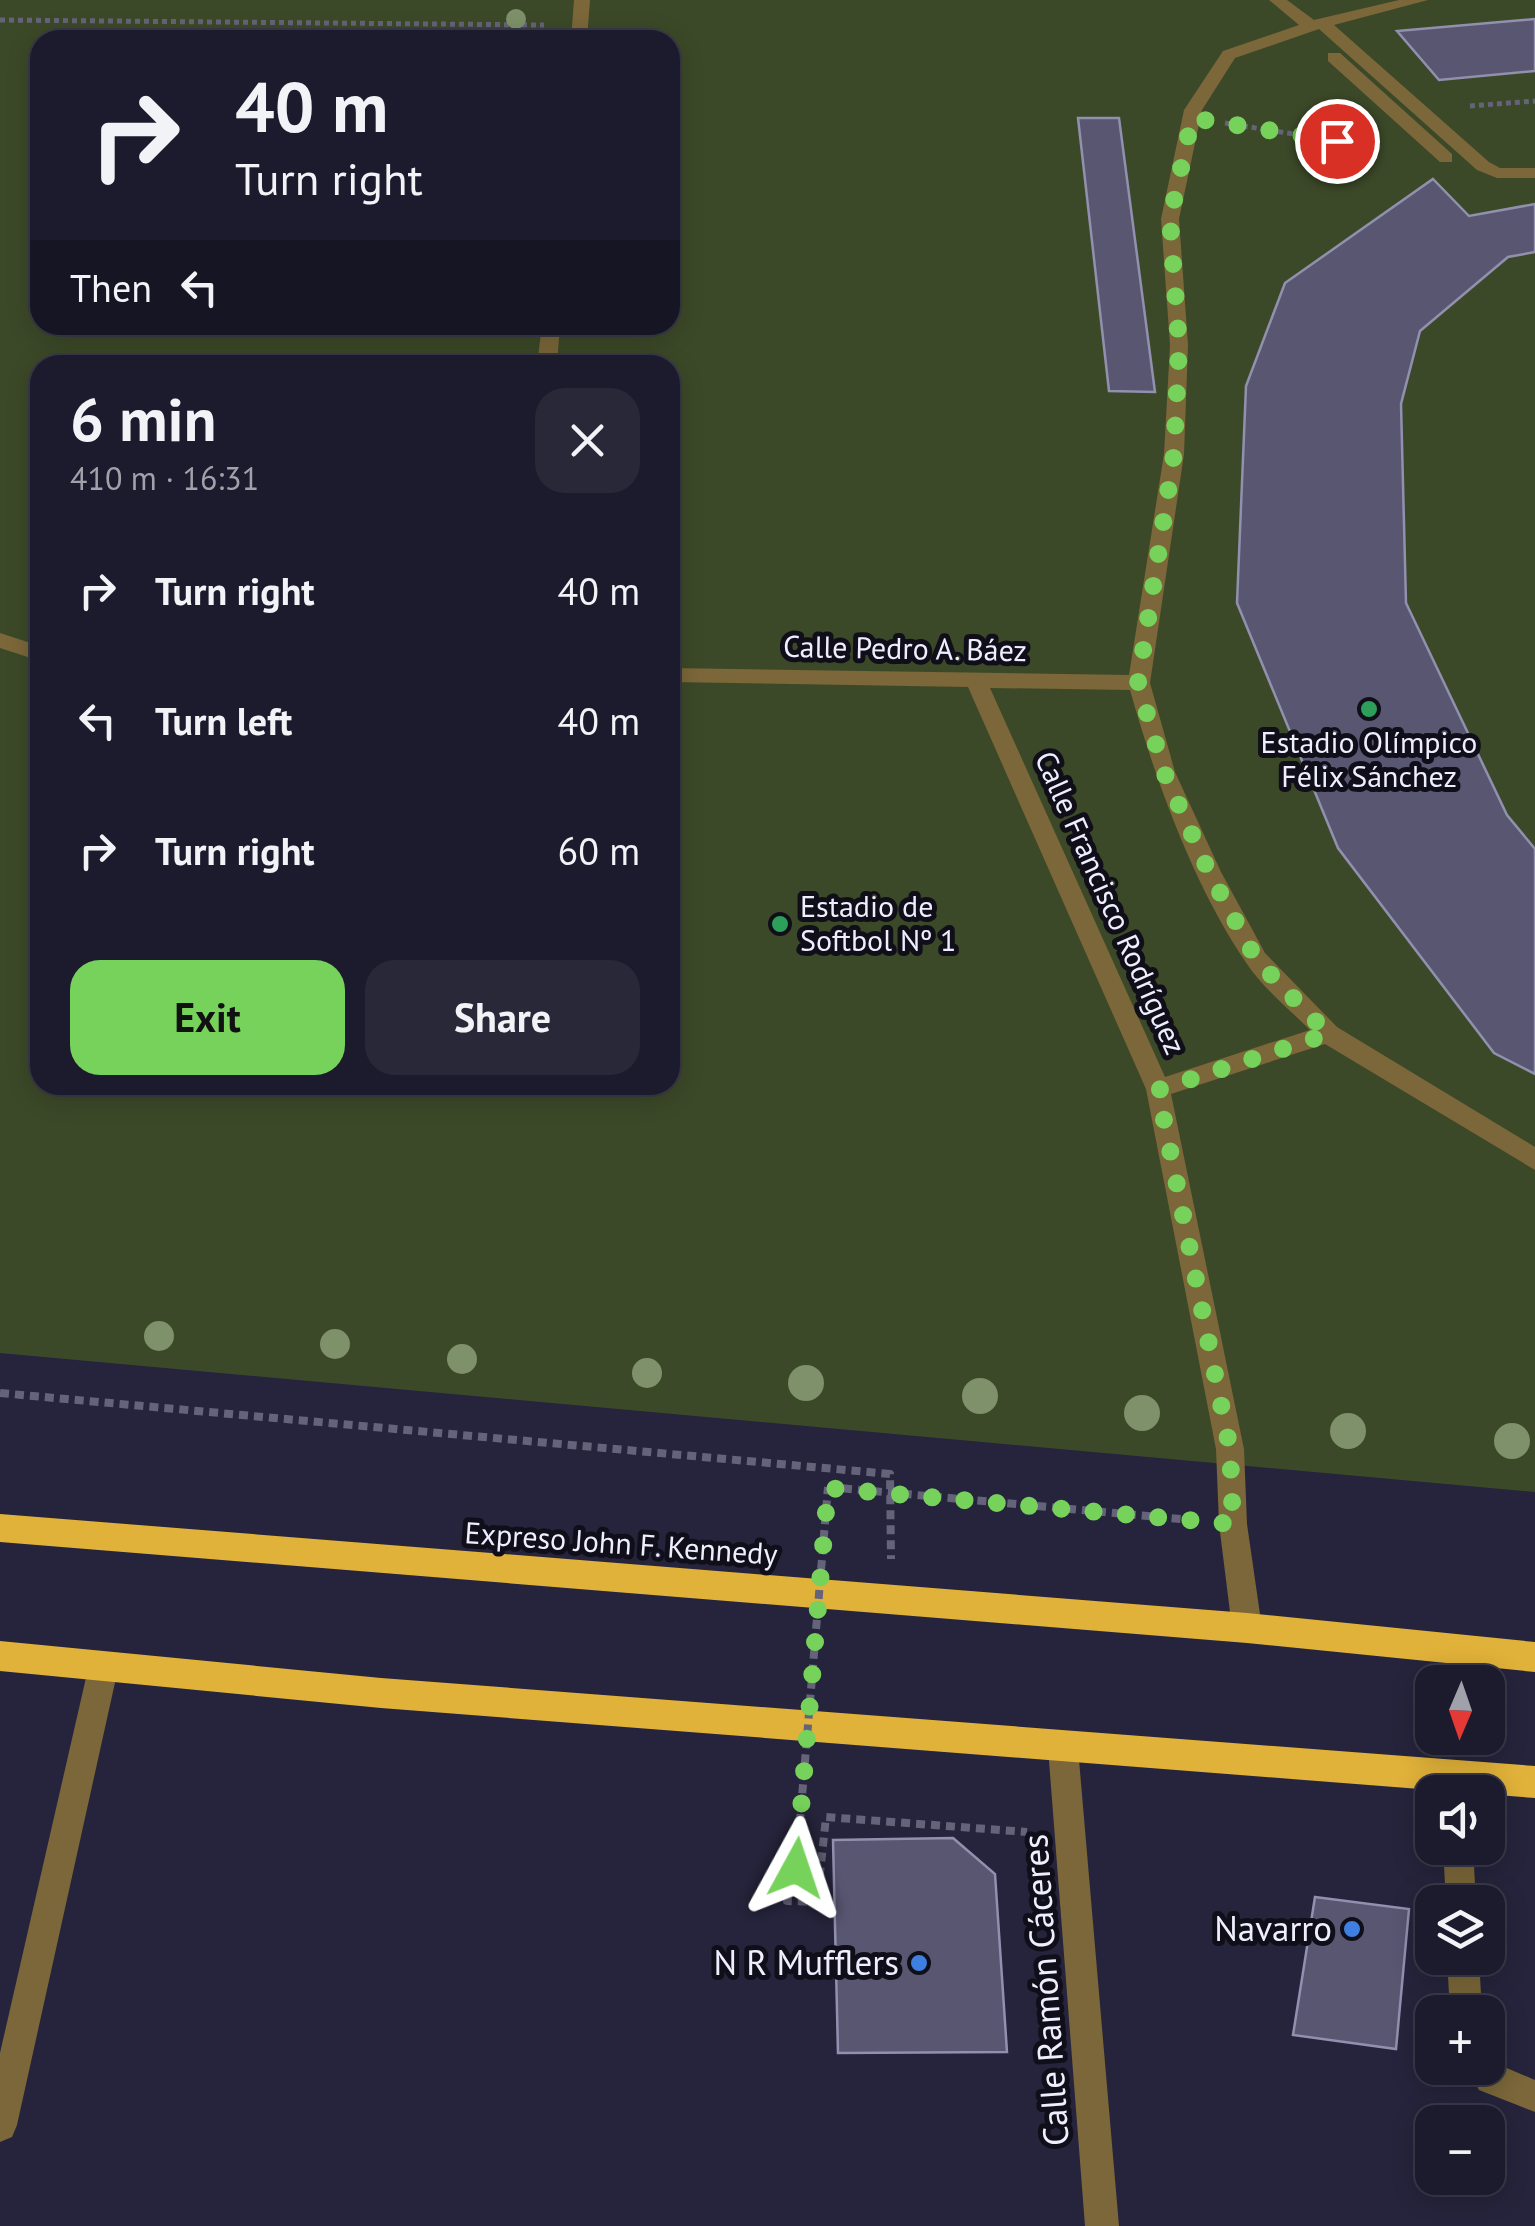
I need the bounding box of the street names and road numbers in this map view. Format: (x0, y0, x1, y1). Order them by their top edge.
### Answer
street label: Calle Pedro A. Báez (783, 626, 1027, 669)
street label: Calle Francisco Rodríguez (1027, 745, 1196, 1060)
street label: Expreso John F. Kennedy (463, 1512, 779, 1573)
street label: Calle Ramón Cáceres (1011, 1833, 1079, 2147)

